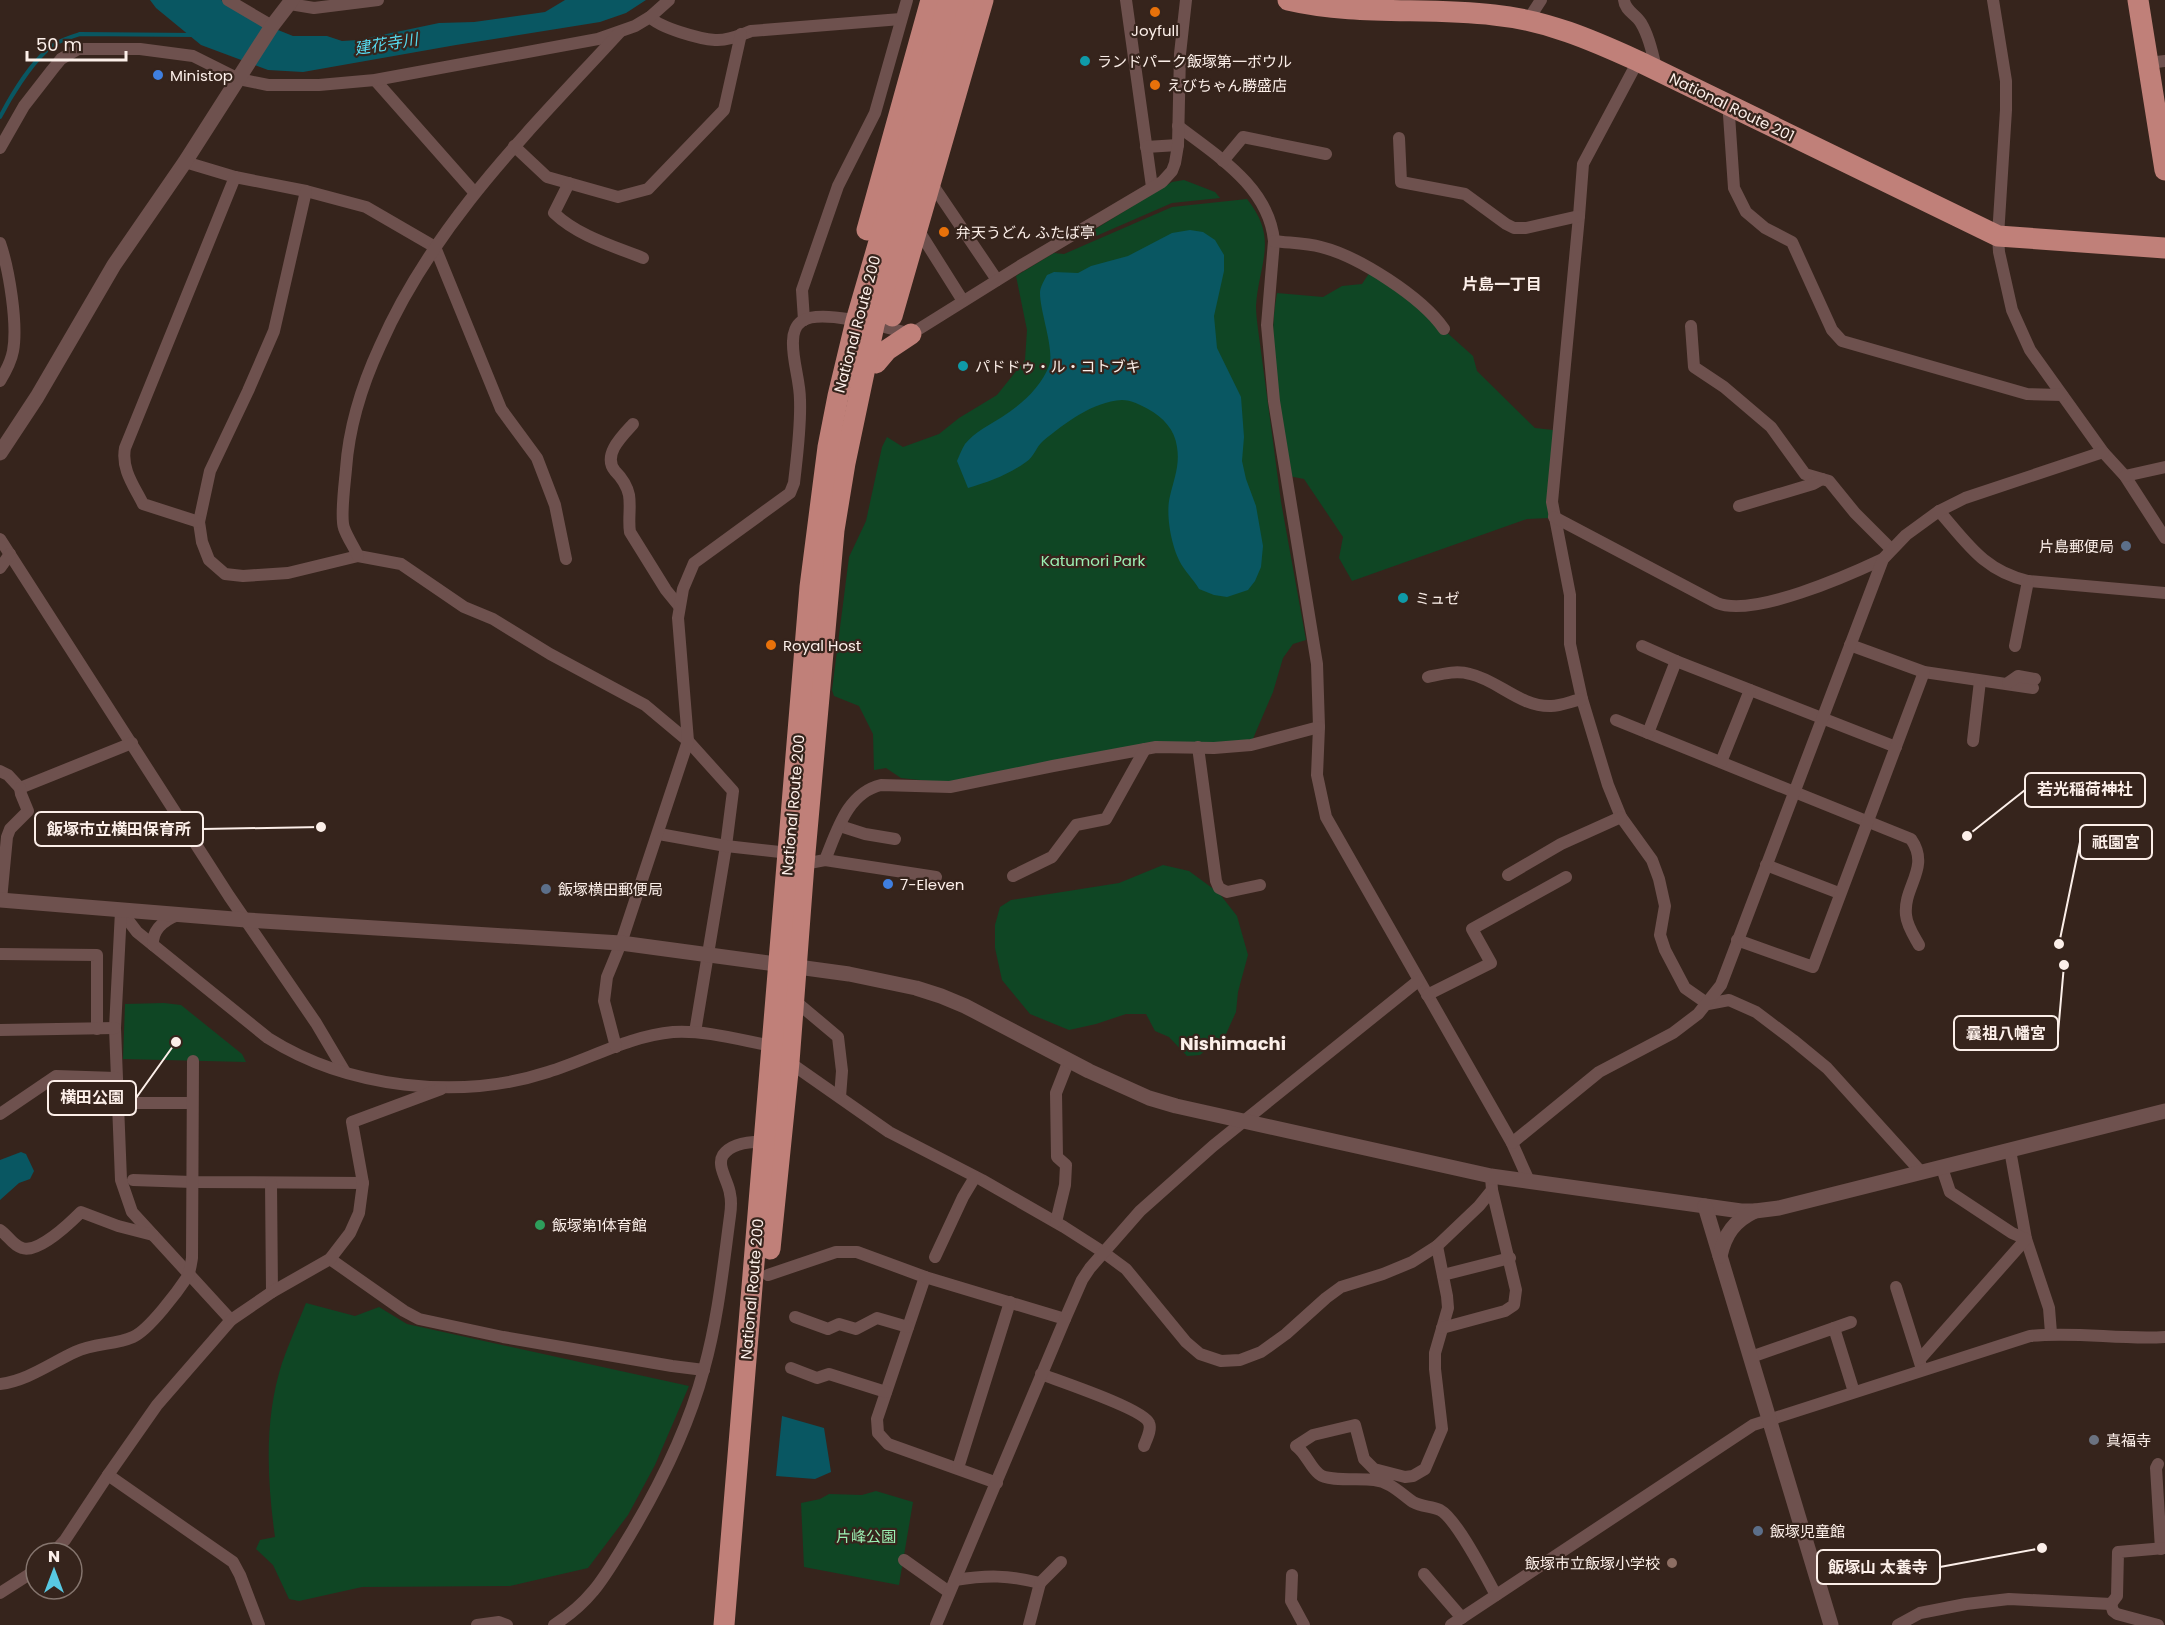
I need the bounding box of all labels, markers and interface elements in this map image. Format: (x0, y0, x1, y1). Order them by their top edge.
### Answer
marker: Joyfull (1148, 5, 1162, 19)
place label: Joyfull (1131, 20, 1179, 41)
scale bar (27, 24, 126, 62)
water label: 建花寺川 (353, 27, 421, 60)
text: 50 m (36, 32, 82, 57)
place label: ランドパーク飯塚第一ボウル (1097, 51, 1292, 72)
marker: ランドパーク飯塚第一ボウル (1078, 54, 1092, 68)
place label: Ministop (170, 65, 233, 86)
marker: Ministop (151, 68, 165, 82)
street label: National Route 201 (1666, 68, 1798, 146)
place label: えびちゃん勝盛店 (1167, 75, 1287, 96)
marker: えびちゃん勝盛店 (1148, 78, 1162, 92)
place label: 弁天うどん ふたば亭 (956, 222, 1095, 243)
marker: 弁天うどん ふたば亭 (937, 225, 951, 239)
street label: National Route 200 (829, 253, 885, 395)
district label: 片島一丁目 (1462, 273, 1542, 296)
place label: パドドゥ・ル・コトブキ (975, 356, 1140, 377)
marker: パドドゥ・ル・コトブキ (956, 359, 970, 373)
place label: 片島郵便局 (2039, 536, 2114, 557)
marker: 片島郵便局 (2119, 539, 2133, 553)
park label: Katumori Park (1041, 550, 1146, 571)
place label: ミュゼ (1415, 588, 1460, 609)
marker: ミュゼ (1396, 591, 1410, 605)
place label: Royal Host (783, 635, 861, 656)
marker: Royal Host (764, 638, 778, 652)
street label: National Route 200 (776, 734, 810, 876)
callout: 若光稲荷神社 (2025, 773, 2145, 807)
text: 若光稲荷神社 (2037, 778, 2133, 801)
callout: 飯塚市立横田保育所 (35, 812, 203, 846)
text: 飯塚市立横田保育所 (46, 818, 191, 841)
callout: 祇園宮 (2080, 825, 2152, 859)
text: 祇園宮 (2092, 831, 2140, 854)
place label: 7-Eleven (900, 874, 964, 895)
marker: 7-Eleven (881, 877, 895, 891)
place label: 飯塚横田郵便局 (558, 879, 663, 900)
marker: 飯塚横田郵便局 (539, 882, 553, 896)
callout: 曩祖八幡宮 (1954, 1016, 2058, 1050)
text: 曩祖八幡宮 (1966, 1022, 2046, 1045)
district label: Nishimachi (1180, 1031, 1286, 1056)
callout: 横田公園 (48, 1081, 136, 1115)
text: 横田公園 (60, 1086, 124, 1109)
place label: 飯塚第1体育館 (552, 1215, 647, 1236)
marker: 飯塚第1体育館 (533, 1218, 547, 1232)
street label: National Route 200 (735, 1218, 769, 1360)
place label: 真福寺 (2106, 1430, 2151, 1451)
marker: 真福寺 (2087, 1433, 2101, 1447)
place label: 飯塚児童館 (1770, 1521, 1845, 1542)
marker: 飯塚児童館 (1751, 1524, 1765, 1538)
park label: 片峰公園 (836, 1526, 896, 1547)
north arrow (24, 1541, 84, 1601)
text: N (48, 1545, 60, 1568)
callout: 飯塚山 太養寺 (1817, 1550, 1940, 1584)
place label: 飯塚市立飯塚小学校 (1525, 1553, 1660, 1574)
marker: 飯塚市立飯塚小学校 (1665, 1556, 1679, 1570)
text: 飯塚山 太養寺 (1827, 1556, 1928, 1579)

